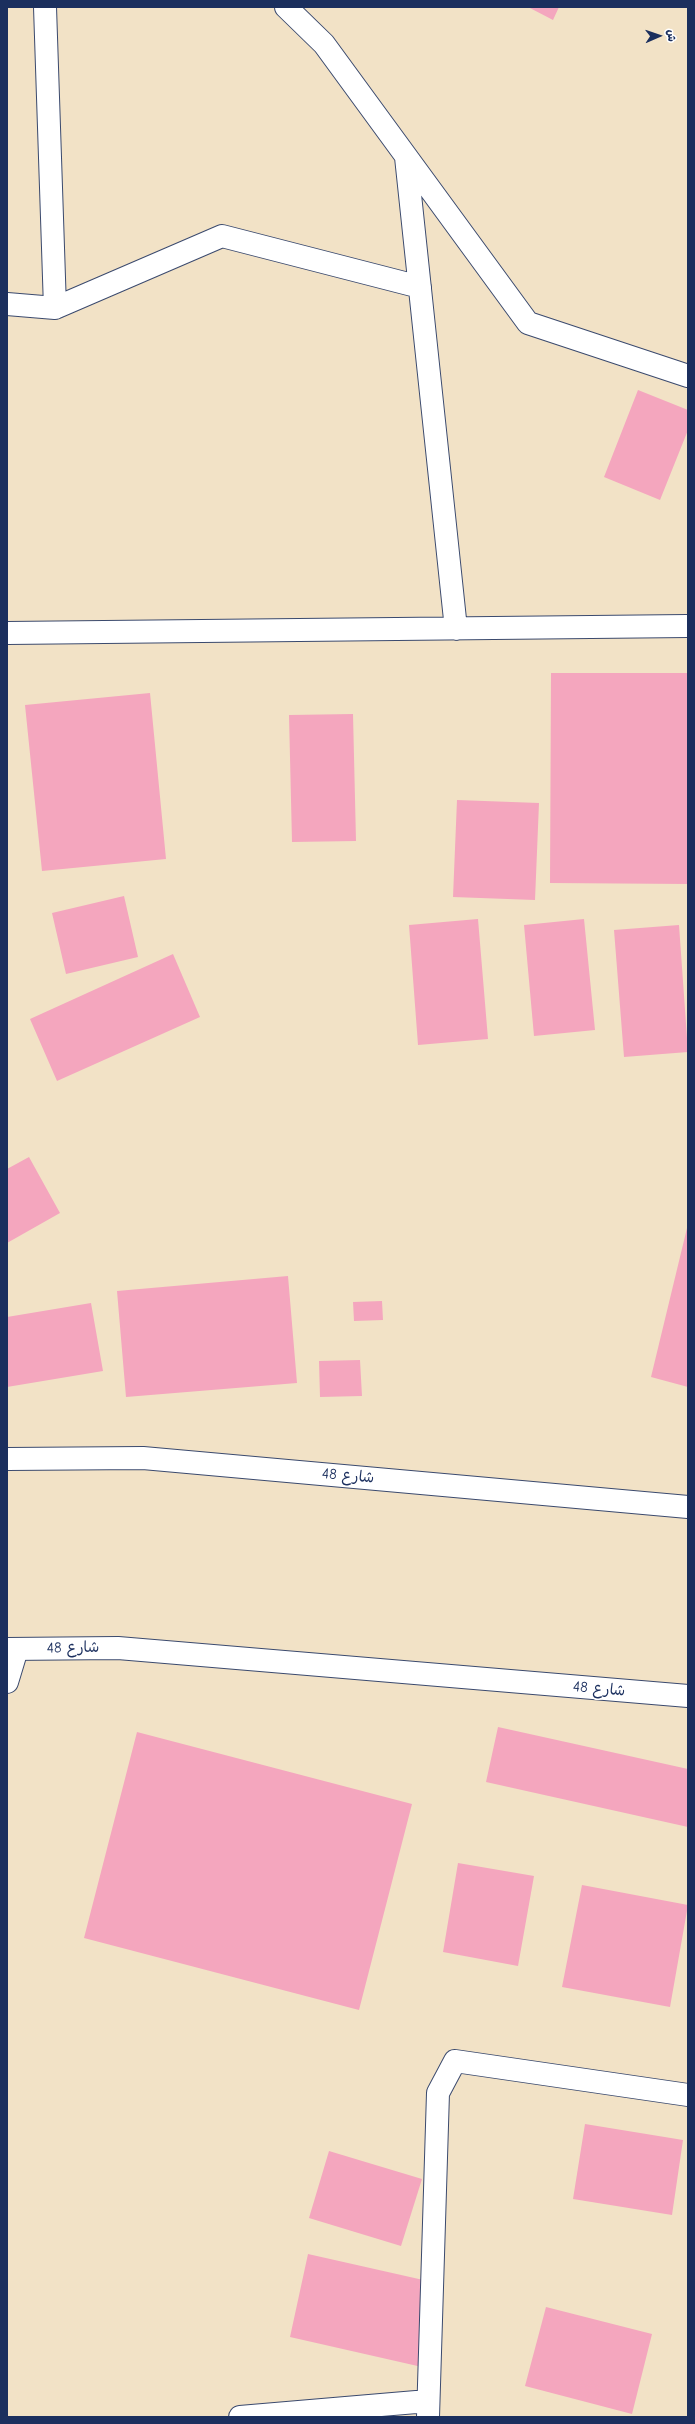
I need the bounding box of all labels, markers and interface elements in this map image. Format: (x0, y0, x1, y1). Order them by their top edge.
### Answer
north arrow (639, 16, 679, 56)
text: ش (665, 29, 678, 42)
street label: شارع 48 (321, 1465, 375, 1487)
street label: شارع 48 (47, 1639, 99, 1657)
street label: شارع 48 (572, 1678, 626, 1700)

